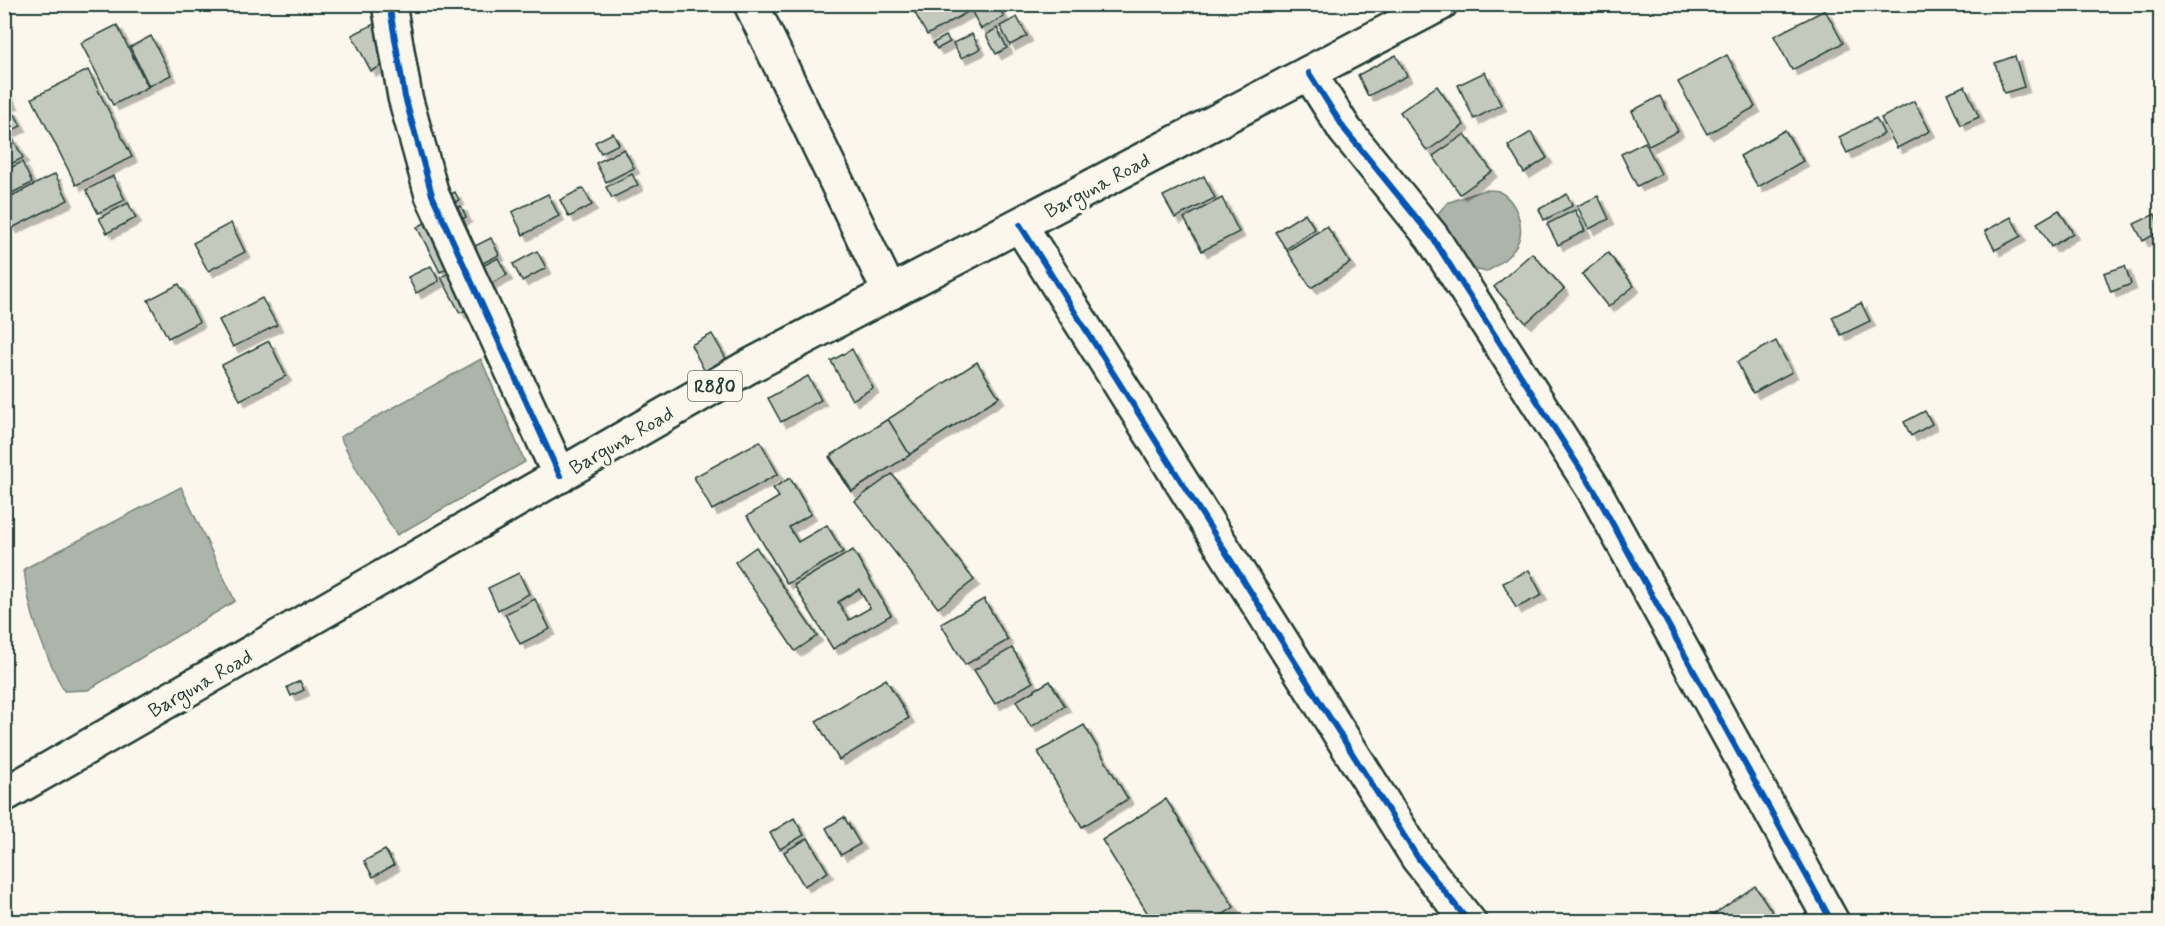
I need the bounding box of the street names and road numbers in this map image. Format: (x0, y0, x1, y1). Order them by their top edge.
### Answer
street label: Barguna Road (1040, 147, 1156, 226)
road number: R880 (688, 371, 742, 401)
street label: Barguna Road (565, 401, 679, 483)
street label: Barguna Road (144, 644, 258, 726)

